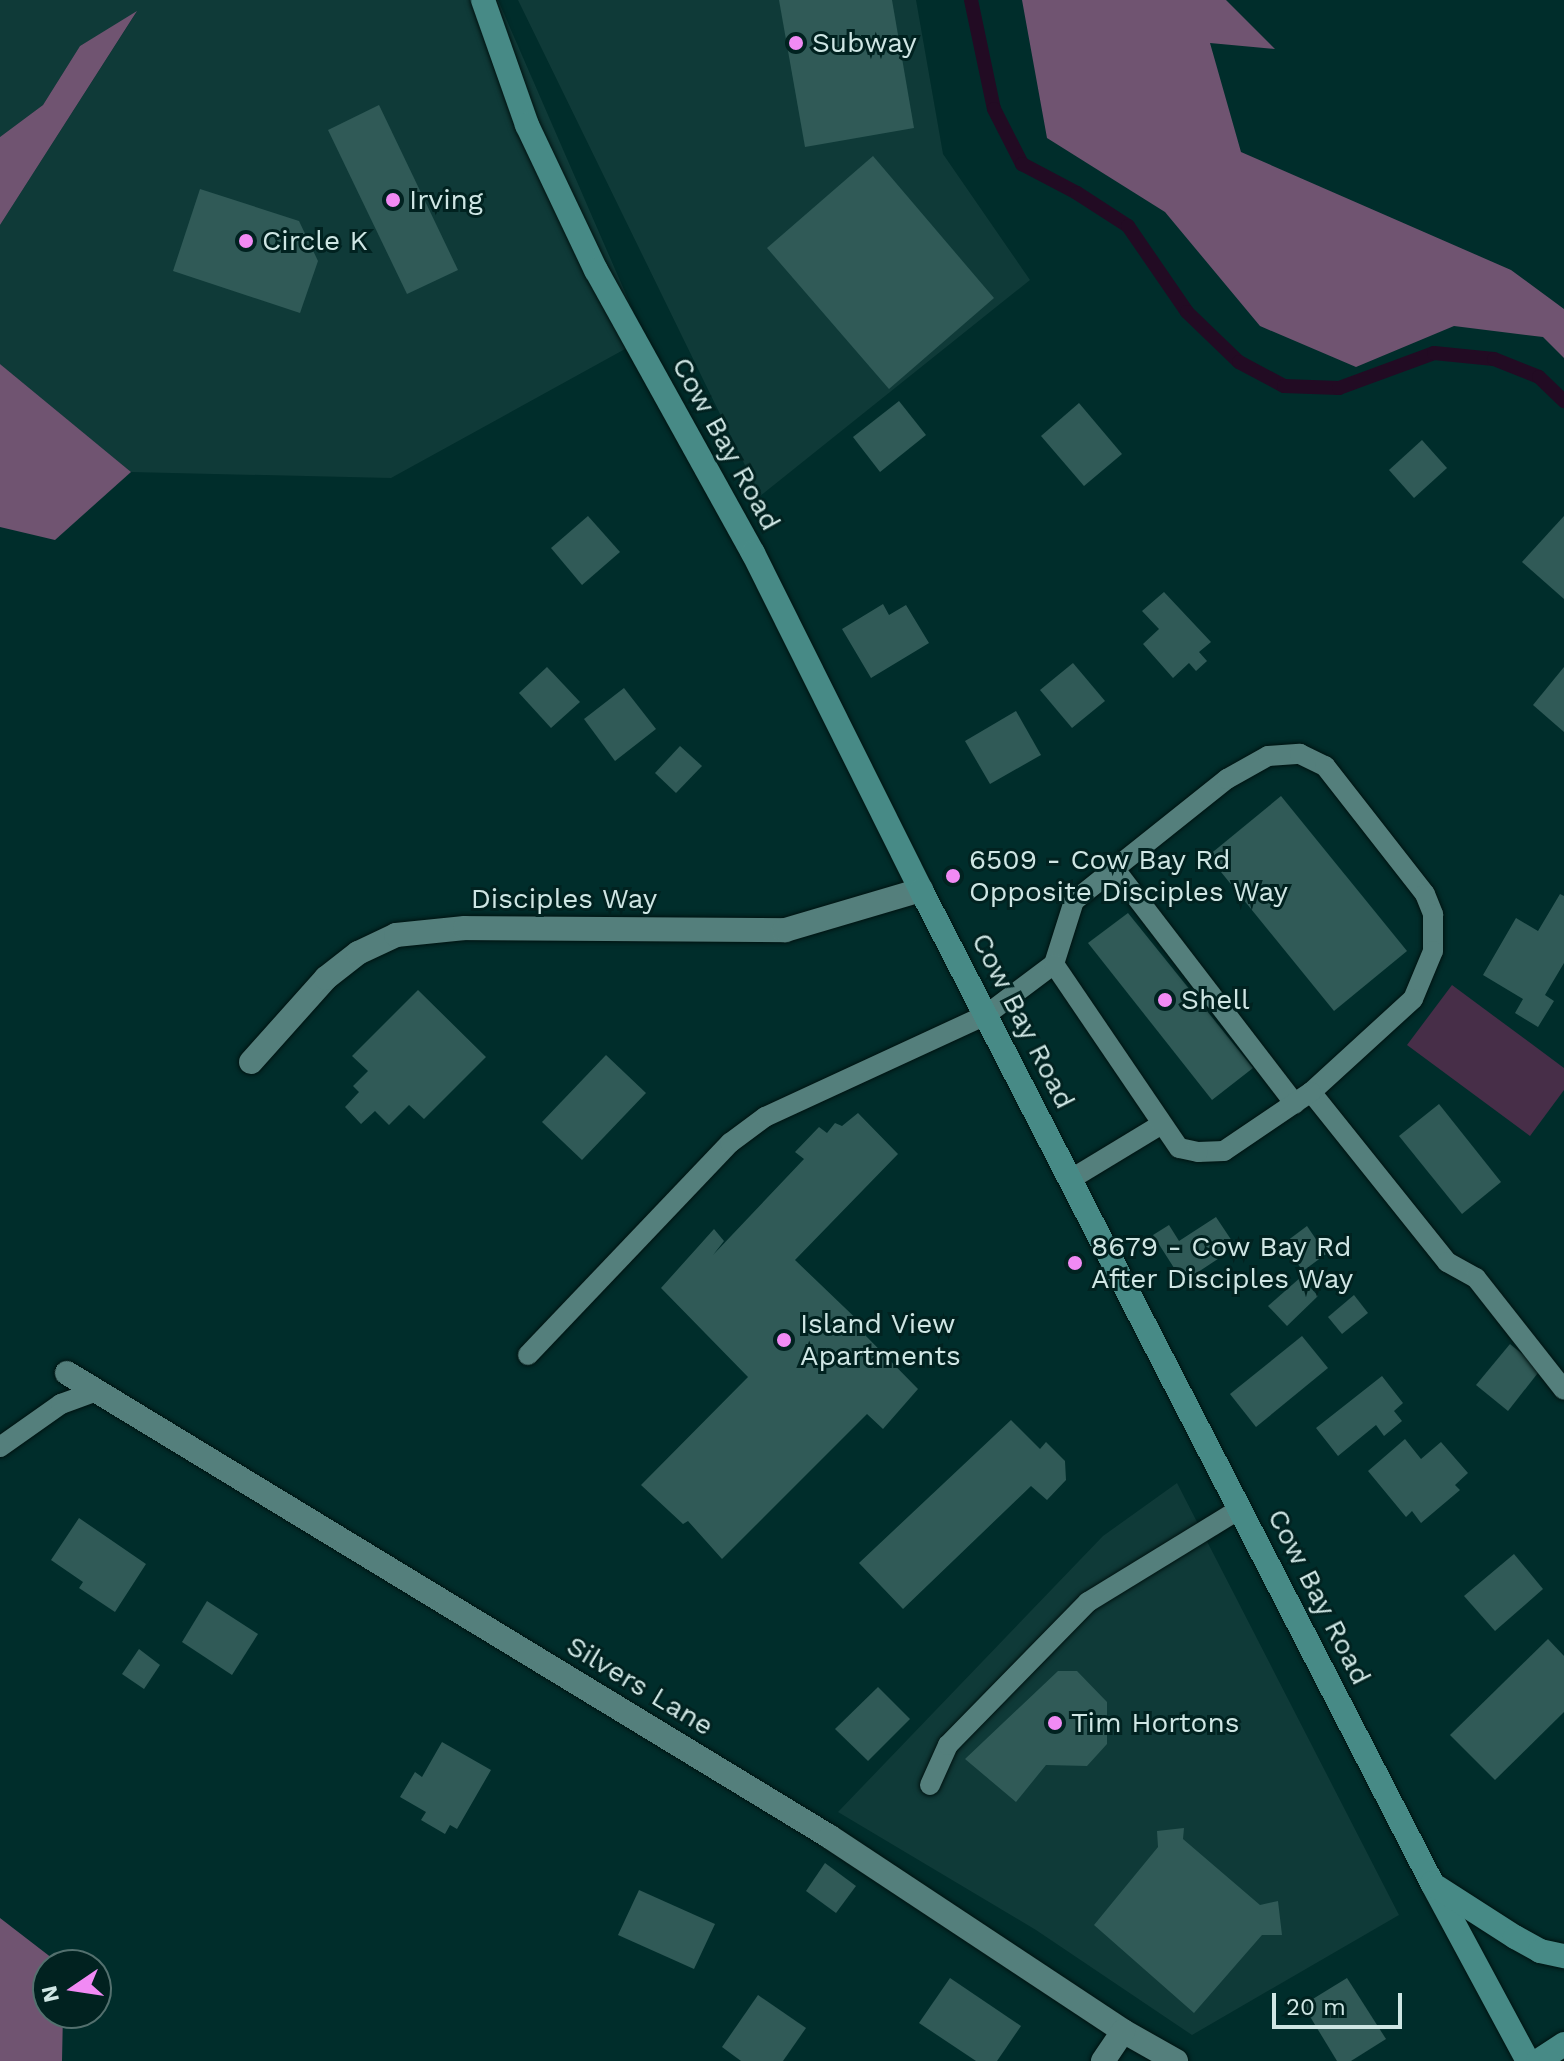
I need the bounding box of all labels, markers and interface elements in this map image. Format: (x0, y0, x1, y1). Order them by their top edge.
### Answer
place label: Subway (812, 26, 917, 60)
marker: Subway (787, 34, 805, 52)
place label: Irving (409, 183, 483, 217)
marker: Irving (384, 191, 402, 209)
place label: Circle K (262, 224, 368, 258)
marker: Circle K (237, 232, 255, 250)
street label: Cow Bay Road (664, 351, 788, 537)
place label: 6509 - Cow Bay Rd Opposite Disciples Way (969, 843, 1289, 909)
marker: 6509 - Cow Bay Rd Opposite Disciples Way (944, 867, 962, 885)
street label: Disciples Way (470, 882, 658, 916)
street label: Cow Bay Road (964, 927, 1082, 1115)
place label: Shell (1181, 983, 1250, 1017)
marker: Shell (1156, 991, 1174, 1009)
place label: 8679 - Cow Bay Rd After Disciples Way (1091, 1230, 1355, 1296)
marker: 8679 - Cow Bay Rd After Disciples Way (1066, 1254, 1084, 1272)
place label: Island View Apartments (800, 1307, 961, 1373)
marker: Island View Apartments (775, 1331, 793, 1349)
street label: Cow Bay Road (1260, 1503, 1378, 1691)
street label: Silvers Lane (561, 1629, 719, 1743)
place label: Tim Hortons (1071, 1706, 1239, 1740)
marker: Tim Hortons (1046, 1714, 1064, 1732)
north arrow (32, 1949, 112, 2029)
scale bar (1276, 1977, 1406, 2027)
text: N (36, 1983, 64, 2005)
text: 20 m (1286, 1993, 1346, 2021)

